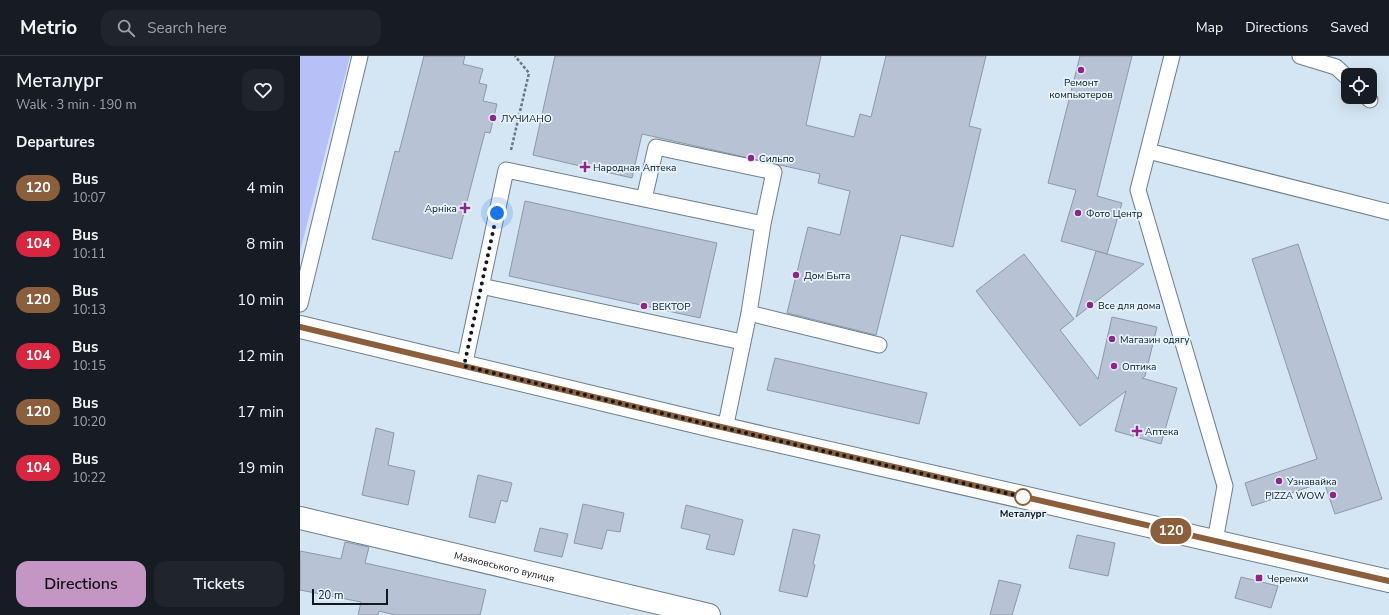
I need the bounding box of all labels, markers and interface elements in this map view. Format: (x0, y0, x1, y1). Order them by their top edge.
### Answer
search box (101, 10, 381, 46)
text: Metrio (20, 15, 77, 41)
icon: search (115, 17, 137, 39)
text: Search here (147, 18, 227, 38)
text: Map (1196, 18, 1223, 37)
text: Directions (1245, 18, 1308, 37)
text: Saved (1330, 18, 1369, 37)
marker: Ремонт компьютеров (1076, 65, 1086, 75)
text: Металург (16, 68, 103, 94)
map controls (1341, 68, 1377, 104)
button: locate (1341, 68, 1377, 104)
button: heart (242, 69, 284, 111)
place label: Ремонт компьютеров (1049, 76, 1113, 102)
text: Walk · 3 min · 190 m (16, 96, 137, 114)
place label: ЛУЧИАНО (501, 112, 552, 126)
marker: ЛУЧИАНО (488, 113, 498, 123)
text: Departures (16, 132, 95, 152)
place label: Сильпо (759, 152, 795, 166)
marker: Сильпо (746, 153, 756, 163)
place label: Народная Аптека (593, 161, 676, 175)
marker: Народная Аптека (580, 162, 590, 172)
text: Bus (72, 169, 98, 189)
text: 120 (25, 178, 51, 197)
text: 4 min (246, 178, 284, 198)
text: 10:07 (72, 189, 106, 207)
place label: Арніка (425, 202, 457, 216)
marker: Арніка (460, 203, 470, 213)
your location (487, 203, 507, 223)
place label: Фото Центр (1086, 207, 1142, 221)
marker: Фото Центр (1073, 208, 1083, 218)
text: Bus (72, 225, 98, 245)
text: 104 (25, 234, 51, 253)
text: 8 min (246, 234, 284, 254)
text: 10:11 (72, 245, 106, 263)
place label: Дом Быта (804, 269, 850, 283)
marker: Дом Быта (791, 270, 801, 280)
text: Bus (72, 281, 98, 301)
text: 120 (25, 290, 51, 309)
text: 10 min (237, 290, 284, 310)
place label: Все для дома (1098, 299, 1161, 313)
place label: ВЕКТОР (652, 300, 691, 314)
marker: Все для дома (1085, 300, 1095, 310)
text: 10:13 (72, 301, 106, 319)
marker: ВЕКТОР (639, 301, 649, 311)
place label: Магазин одягу (1120, 333, 1190, 347)
marker: Магазин одягу (1107, 334, 1117, 344)
text: Bus (72, 337, 98, 357)
text: 104 (25, 346, 51, 365)
text: 12 min (237, 346, 284, 366)
text: 10:15 (72, 357, 106, 375)
place label: Оптика (1122, 360, 1156, 374)
marker: Оптика (1109, 361, 1119, 371)
text: Bus (72, 393, 98, 413)
text: 120 (25, 402, 51, 421)
text: 17 min (237, 402, 284, 422)
text: 10:20 (72, 413, 106, 431)
place label: Аптека (1145, 425, 1179, 439)
marker: Аптека (1132, 426, 1142, 436)
text: Bus (72, 449, 98, 469)
text: 104 (25, 458, 51, 477)
text: 19 min (237, 458, 284, 478)
text: 10:22 (72, 469, 106, 487)
place label: Узнавайка (1286, 475, 1337, 489)
marker: Узнавайка (1274, 476, 1284, 486)
marker: Металург (1014, 488, 1032, 506)
place label: PIZZA WOW (1265, 489, 1325, 503)
marker: PIZZA WOW (1328, 490, 1338, 500)
place label: Металург (1000, 507, 1047, 521)
line badge: 120 (1148, 518, 1194, 544)
text: 120 (1158, 521, 1184, 540)
street label: Маяковського вулиця (452, 549, 556, 586)
button: Directions (16, 561, 146, 607)
button: Tickets (154, 561, 284, 607)
place label: Черемхи (1267, 572, 1308, 586)
marker: Черемхи (1254, 573, 1264, 583)
scale bar (312, 587, 388, 606)
text: 20 m (318, 588, 343, 603)

